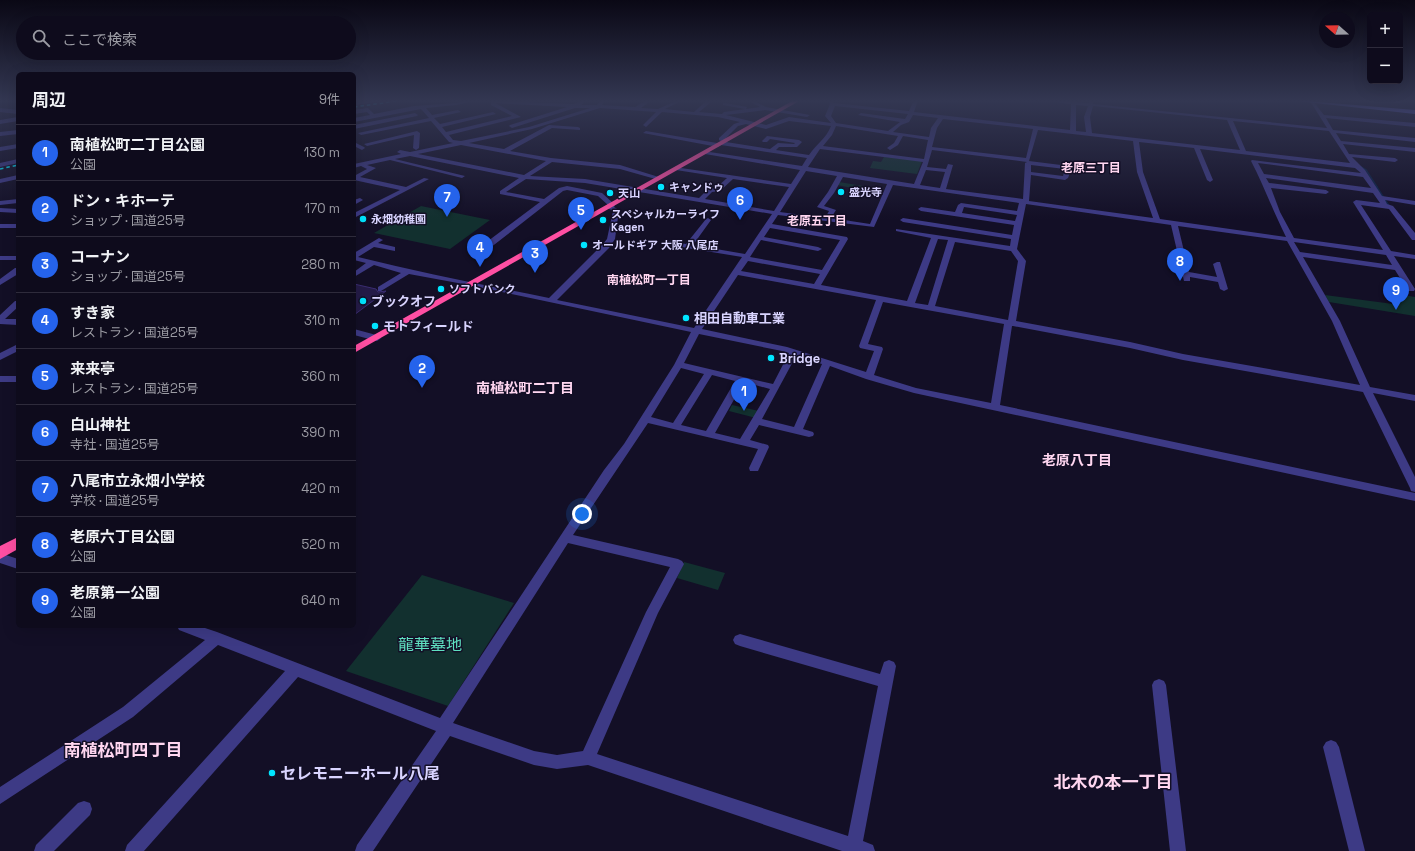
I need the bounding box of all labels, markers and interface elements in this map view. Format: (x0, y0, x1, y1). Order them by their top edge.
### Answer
north arrow (1319, 12, 1355, 48)
map controls (1367, 12, 1403, 84)
button: + (1367, 12, 1403, 48)
search box (16, 16, 356, 60)
icon: search (30, 27, 52, 49)
text: ここで検索 (62, 30, 137, 49)
button: − (1367, 48, 1403, 84)
text: 周辺 (32, 89, 66, 111)
text: 9件 (319, 91, 340, 108)
text: 南植松町二丁目公園 (70, 135, 205, 154)
text: 1 (42, 144, 48, 161)
text: 130 m (304, 144, 340, 161)
text: 公園 (70, 156, 96, 173)
district label: 老原三丁目 (1061, 160, 1121, 176)
place label: キャンドゥ (669, 180, 724, 194)
marker: キャンドゥ (656, 182, 666, 192)
pin: 7 (434, 184, 460, 217)
place label: 盛光寺 (849, 185, 882, 199)
place label: 天山 (618, 186, 640, 200)
pin: 6 (727, 187, 753, 220)
marker: 盛光寺 (836, 187, 846, 197)
marker: 天山 (605, 188, 615, 198)
text: ドン・キホーテ (70, 191, 175, 210)
pin: 5 (568, 197, 594, 230)
text: 2 (41, 200, 49, 217)
text: 170 m (304, 200, 340, 217)
place label: スペシャルカーライフ Kagen (611, 207, 720, 234)
text: ショップ · 国道25号 (70, 212, 186, 229)
place label: 永畑幼稚園 (371, 212, 426, 226)
district label: 老原五丁目 (787, 213, 847, 229)
marker: 永畑幼稚園 (358, 214, 368, 224)
marker: スペシャルカーライフ Kagen (598, 215, 608, 225)
pin: 4 (467, 234, 493, 267)
place label: オールドギア 大阪 八尾店 (592, 238, 719, 252)
pin: 3 (522, 240, 548, 273)
marker: オールドギア 大阪 八尾店 (579, 240, 589, 250)
text: コーナン (70, 247, 130, 266)
pin: 8 (1167, 248, 1193, 281)
text: 3 (41, 256, 49, 273)
text: 280 m (301, 256, 340, 273)
text: ショップ · 国道25号 (70, 268, 186, 285)
district label: 南植松町一丁目 (607, 272, 691, 288)
pin: 9 (1383, 277, 1409, 310)
place label: ソフトバンク (449, 282, 516, 296)
marker: ソフトバンク (436, 284, 446, 294)
place label: ブックオフ (371, 293, 436, 310)
marker: ブックオフ (358, 296, 368, 306)
text: すき家 (70, 303, 115, 322)
place label: 相田自動車工業 (694, 310, 785, 327)
text: 4 (41, 312, 49, 329)
text: 310 m (304, 312, 340, 329)
marker: 相田自動車工業 (681, 313, 691, 323)
place label: モトフィールド (383, 318, 474, 335)
marker: モトフィールド (370, 321, 380, 331)
text: レストラン · 国道25号 (70, 324, 199, 341)
place label: Bridge (779, 350, 820, 367)
marker: Bridge (766, 353, 776, 363)
pin: 2 (409, 355, 435, 388)
text: 来来亭 (70, 359, 115, 378)
text: 5 (41, 368, 49, 385)
text: 360 m (301, 368, 340, 385)
pin: 1 (731, 378, 757, 411)
district label: 南植松町二丁目 (476, 379, 574, 397)
text: レストラン · 国道25号 (70, 380, 199, 397)
text: 白山神社 (70, 415, 130, 434)
text: 6 (41, 424, 49, 441)
text: 390 m (301, 424, 340, 441)
text: 寺社 · 国道25号 (70, 436, 160, 453)
district label: 老原八丁目 (1042, 451, 1112, 469)
text: 八尾市立永畑小学校 (70, 471, 205, 490)
text: 7 (41, 480, 49, 497)
text: 420 m (301, 480, 340, 497)
text: 学校 · 国道25号 (70, 492, 160, 509)
your location (572, 504, 592, 524)
text: 老原六丁目公園 (70, 527, 175, 546)
text: 8 (41, 536, 49, 553)
text: 520 m (302, 536, 340, 553)
text: 公園 (70, 548, 96, 565)
text: 老原第一公園 (70, 583, 160, 602)
text: 9 (41, 592, 49, 609)
text: 640 m (301, 592, 340, 609)
text: 公園 (70, 604, 96, 621)
park label: 龍華墓地 (398, 634, 462, 655)
district label: 南植松町四丁目 (64, 739, 183, 761)
place label: セレモニーホール八尾 (280, 763, 440, 784)
marker: セレモニーホール八尾 (267, 768, 277, 778)
district label: 北木の本一丁目 (1054, 771, 1173, 793)

